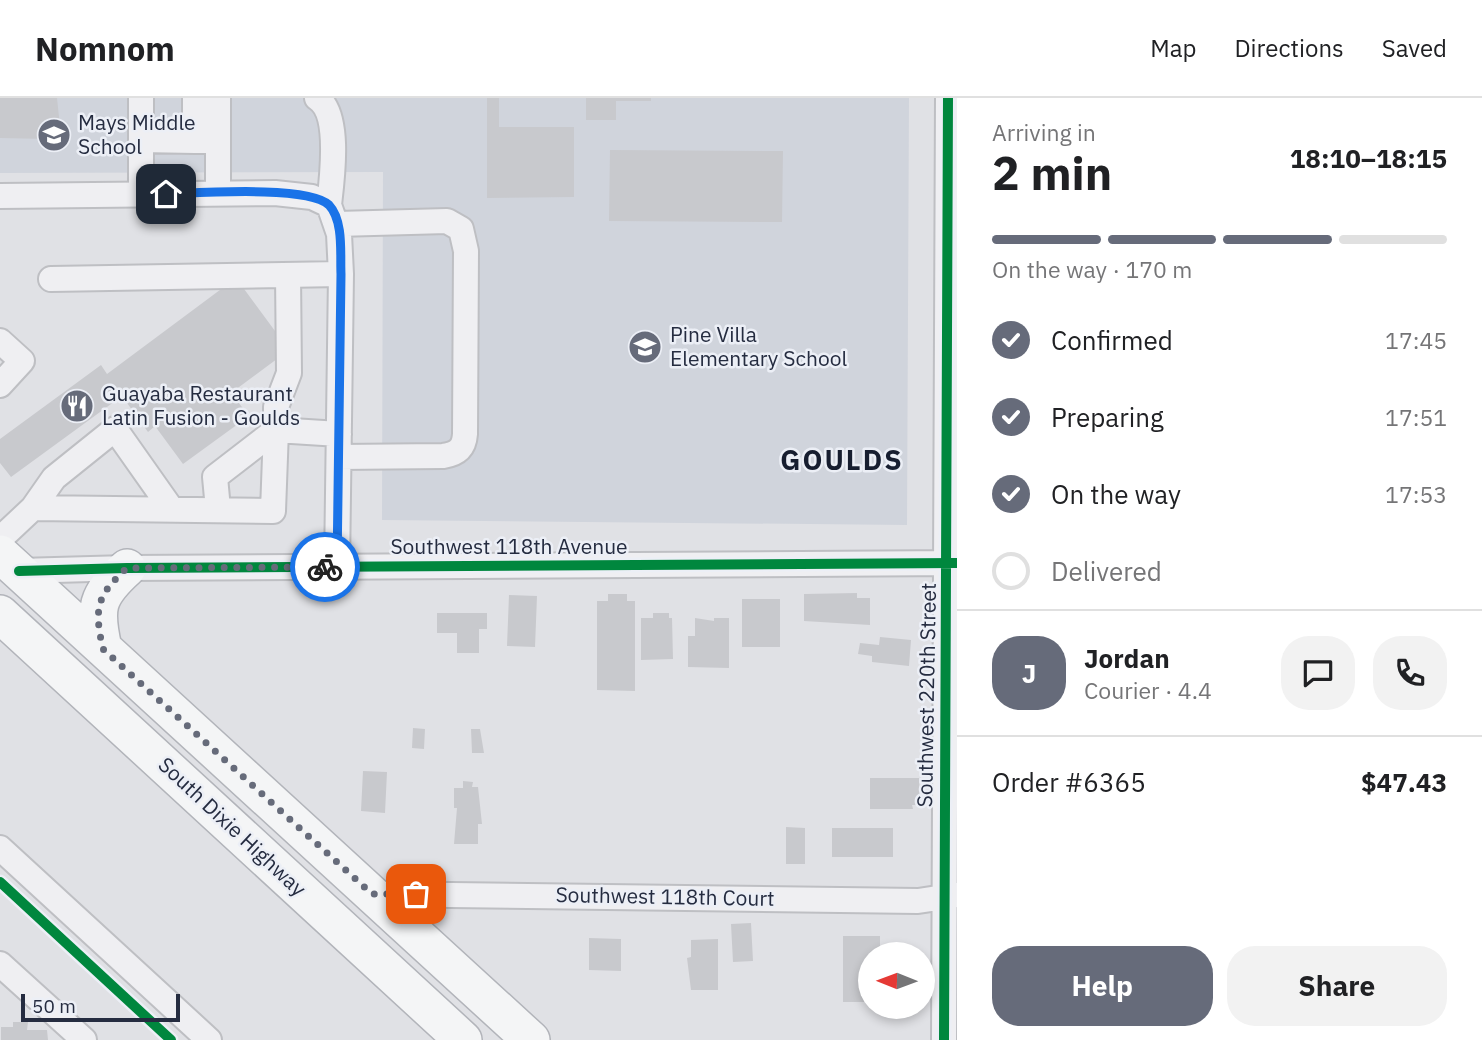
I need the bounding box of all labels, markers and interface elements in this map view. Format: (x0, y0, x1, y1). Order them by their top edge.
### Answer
text: Nomnom (35, 27, 175, 70)
text: Map (1150, 32, 1196, 64)
text: Directions (1234, 32, 1344, 64)
text: Saved (1382, 32, 1447, 64)
place label: Mays Middle School (78, 108, 196, 160)
school or university icon: Mays Middle School (35, 116, 73, 154)
text: Arriving in (992, 117, 1096, 147)
text: 18:10–18:15 (1290, 141, 1447, 175)
text: 2 min (992, 143, 1112, 203)
pin (136, 164, 196, 224)
icon: home (147, 175, 185, 213)
text: On the way · 170 m (992, 254, 1192, 284)
place label: Pine Villa Elementary School (670, 320, 847, 372)
icon: check (992, 321, 1030, 359)
text: Confirmed (1051, 323, 1173, 357)
text: 17:45 (1385, 325, 1447, 355)
school or university icon: Pine Villa Elementary School (626, 328, 664, 366)
place label: Guayaba Restaurant Latin Fusion - Goulds (102, 379, 300, 431)
restaurant icon: Guayaba Restaurant Latin Fusion - Goulds (58, 387, 96, 425)
icon: check (992, 398, 1030, 436)
text: Preparing (1051, 400, 1164, 434)
text: 17:51 (1385, 402, 1447, 432)
district label: GOULDS (780, 441, 904, 478)
icon: check (992, 475, 1030, 513)
text: On the way (1051, 477, 1181, 511)
text: 17:53 (1385, 479, 1447, 509)
courier (290, 532, 360, 602)
street label: Southwest 118th Avenue (390, 532, 628, 560)
icon: bike (306, 548, 344, 586)
text: Delivered (1051, 554, 1162, 588)
street label: Southwest 220th Street (910, 582, 942, 808)
button: chat (1281, 636, 1355, 710)
button: phone (1373, 636, 1447, 710)
text: Jordan (1084, 641, 1170, 675)
text: J (1022, 656, 1036, 690)
text: Courier · 4.4 (1084, 675, 1212, 705)
street label: South Dixie Highway (153, 750, 313, 902)
text: Order #6365 (992, 765, 1146, 799)
text: $47.43 (1361, 765, 1447, 799)
pin (386, 864, 446, 924)
icon: bag (397, 875, 435, 913)
street label: Southwest 118th Court (555, 880, 775, 912)
north arrow (858, 942, 934, 1018)
map controls (858, 942, 935, 1019)
button: Help (992, 946, 1213, 1026)
button: Share (1227, 946, 1447, 1026)
scale bar (21, 991, 180, 1023)
text: 50 m (32, 994, 76, 1018)

